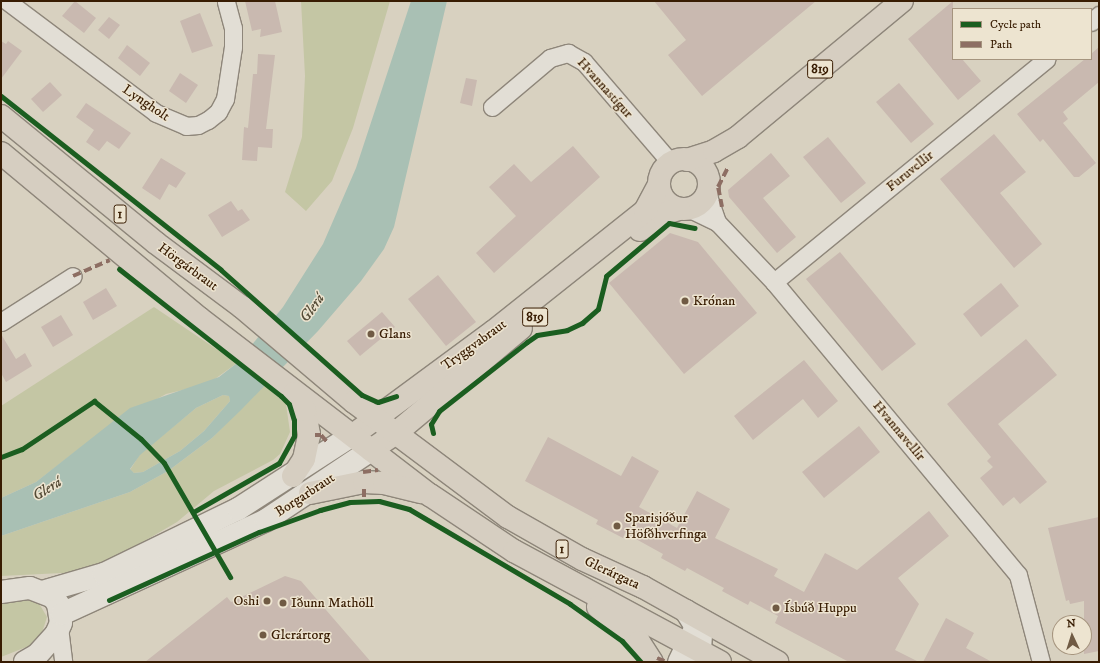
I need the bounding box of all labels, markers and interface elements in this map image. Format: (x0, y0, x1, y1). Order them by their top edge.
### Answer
legend (952, 8, 1092, 60)
text: Cycle path (990, 17, 1041, 32)
text: Path (990, 37, 1012, 52)
street label: Hvannastígur (573, 54, 637, 122)
road number: 819 (807, 58, 833, 80)
street label: Lyngholt (119, 81, 173, 125)
street label: Furuvellir (883, 147, 937, 195)
road number: 1 (113, 203, 127, 225)
street label: Hörgárbraut (155, 240, 221, 294)
water label: Glerá (296, 290, 328, 326)
place label: Krónan (693, 293, 735, 309)
marker: Krónan (680, 296, 690, 306)
road number: 819 (522, 306, 548, 328)
street label: Tryggvabraut (438, 316, 510, 374)
place label: Glans (379, 326, 411, 342)
marker: Glans (366, 329, 376, 339)
street label: Hvannavellir (869, 398, 929, 464)
street label: Borgarbraut (272, 470, 338, 520)
water label: Glerá (29, 473, 65, 505)
place label: Sparisjóður Höfðhverfinga (625, 510, 707, 542)
marker: Sparisjóður Höfðhverfinga (612, 521, 622, 531)
road number: 1 (555, 538, 569, 560)
street label: Glerárgata (582, 553, 642, 593)
place label: Oshi (233, 593, 259, 609)
place label: Iðunn Mathöll (291, 595, 374, 611)
marker: Oshi (262, 596, 272, 606)
marker: Iðunn Mathöll (278, 598, 288, 608)
place label: Ísbúð Huppu (784, 600, 857, 616)
marker: Ísbúð Huppu (771, 603, 781, 613)
north arrow (1052, 615, 1092, 655)
text: N (1066, 617, 1076, 631)
place label: Glerártorg (271, 627, 330, 643)
marker: Glerártorg (258, 630, 268, 640)

